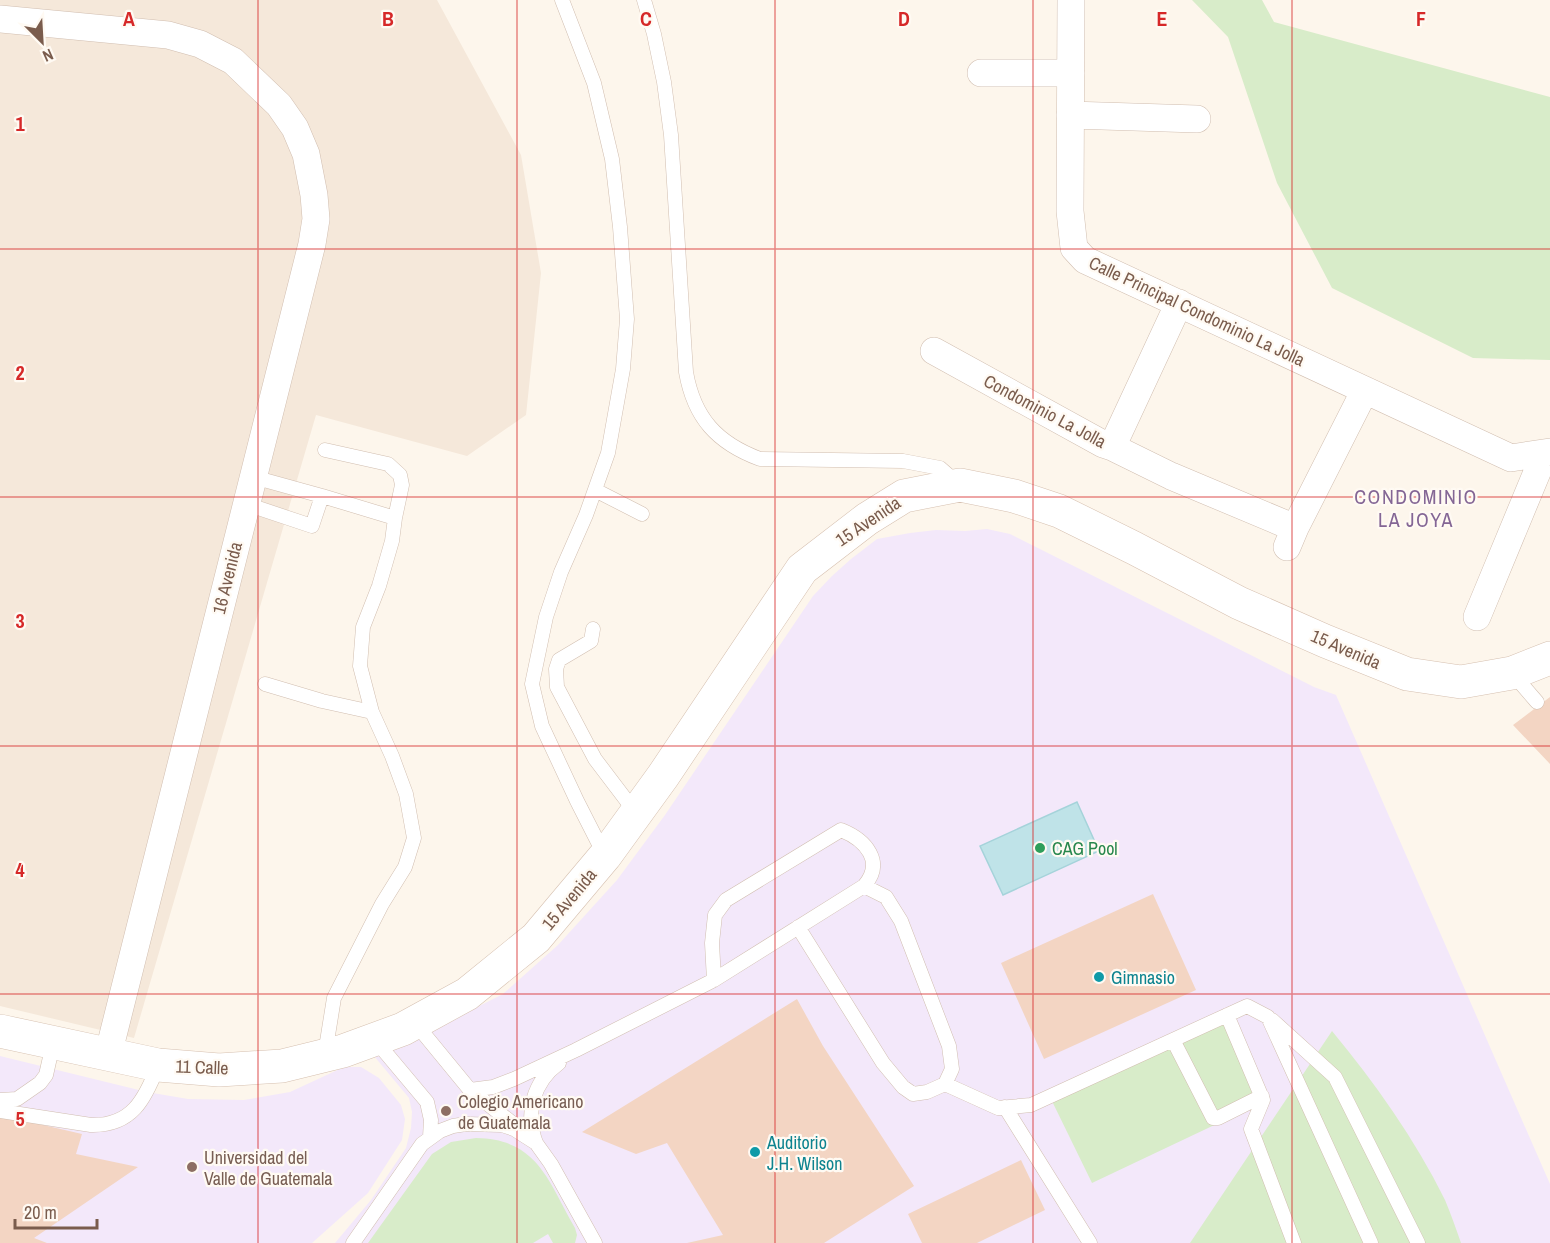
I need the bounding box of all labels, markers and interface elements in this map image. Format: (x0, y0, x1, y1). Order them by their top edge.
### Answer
text: A (123, 5, 135, 32)
text: B (382, 5, 394, 32)
text: C (640, 5, 652, 32)
text: D (898, 5, 910, 32)
text: E (1157, 5, 1168, 32)
text: F (1416, 5, 1426, 32)
north arrow (12, 12, 72, 72)
text: N (39, 44, 57, 68)
text: 1 (15, 110, 25, 137)
street label: Calle Principal Condominio La Jolla (1085, 250, 1309, 372)
text: 2 (15, 359, 25, 386)
street label: Condominio La Jolla (979, 368, 1111, 454)
district label: CONDOMINIO LA JOYA (1354, 483, 1478, 533)
street label: 15 Avenida (830, 490, 906, 552)
street label: 16 Avenida (206, 539, 248, 617)
text: 3 (15, 607, 25, 634)
street label: 15 Avenida (1307, 623, 1385, 675)
place label: CAG Pool (1052, 836, 1118, 861)
marker: CAG Pool (1033, 841, 1047, 855)
text: 4 (15, 856, 25, 883)
street label: 15 Avenida (536, 863, 602, 935)
place label: Gimnasio (1111, 965, 1175, 990)
marker: Gimnasio (1092, 970, 1106, 984)
street label: 11 Calle (175, 1054, 229, 1080)
place label: Colegio Americano de Guatemala (458, 1089, 584, 1135)
marker: Colegio Americano de Guatemala (439, 1104, 453, 1118)
text: 5 (15, 1105, 25, 1132)
place label: Auditorio J.H. Wilson (766, 1130, 842, 1176)
place label: Universidad del Valle de Guatemala (204, 1145, 333, 1191)
marker: Auditorio J.H. Wilson (748, 1145, 762, 1159)
marker: Universidad del Valle de Guatemala (185, 1160, 199, 1174)
scale bar (15, 1192, 98, 1230)
text: 20 m (24, 1200, 57, 1225)

